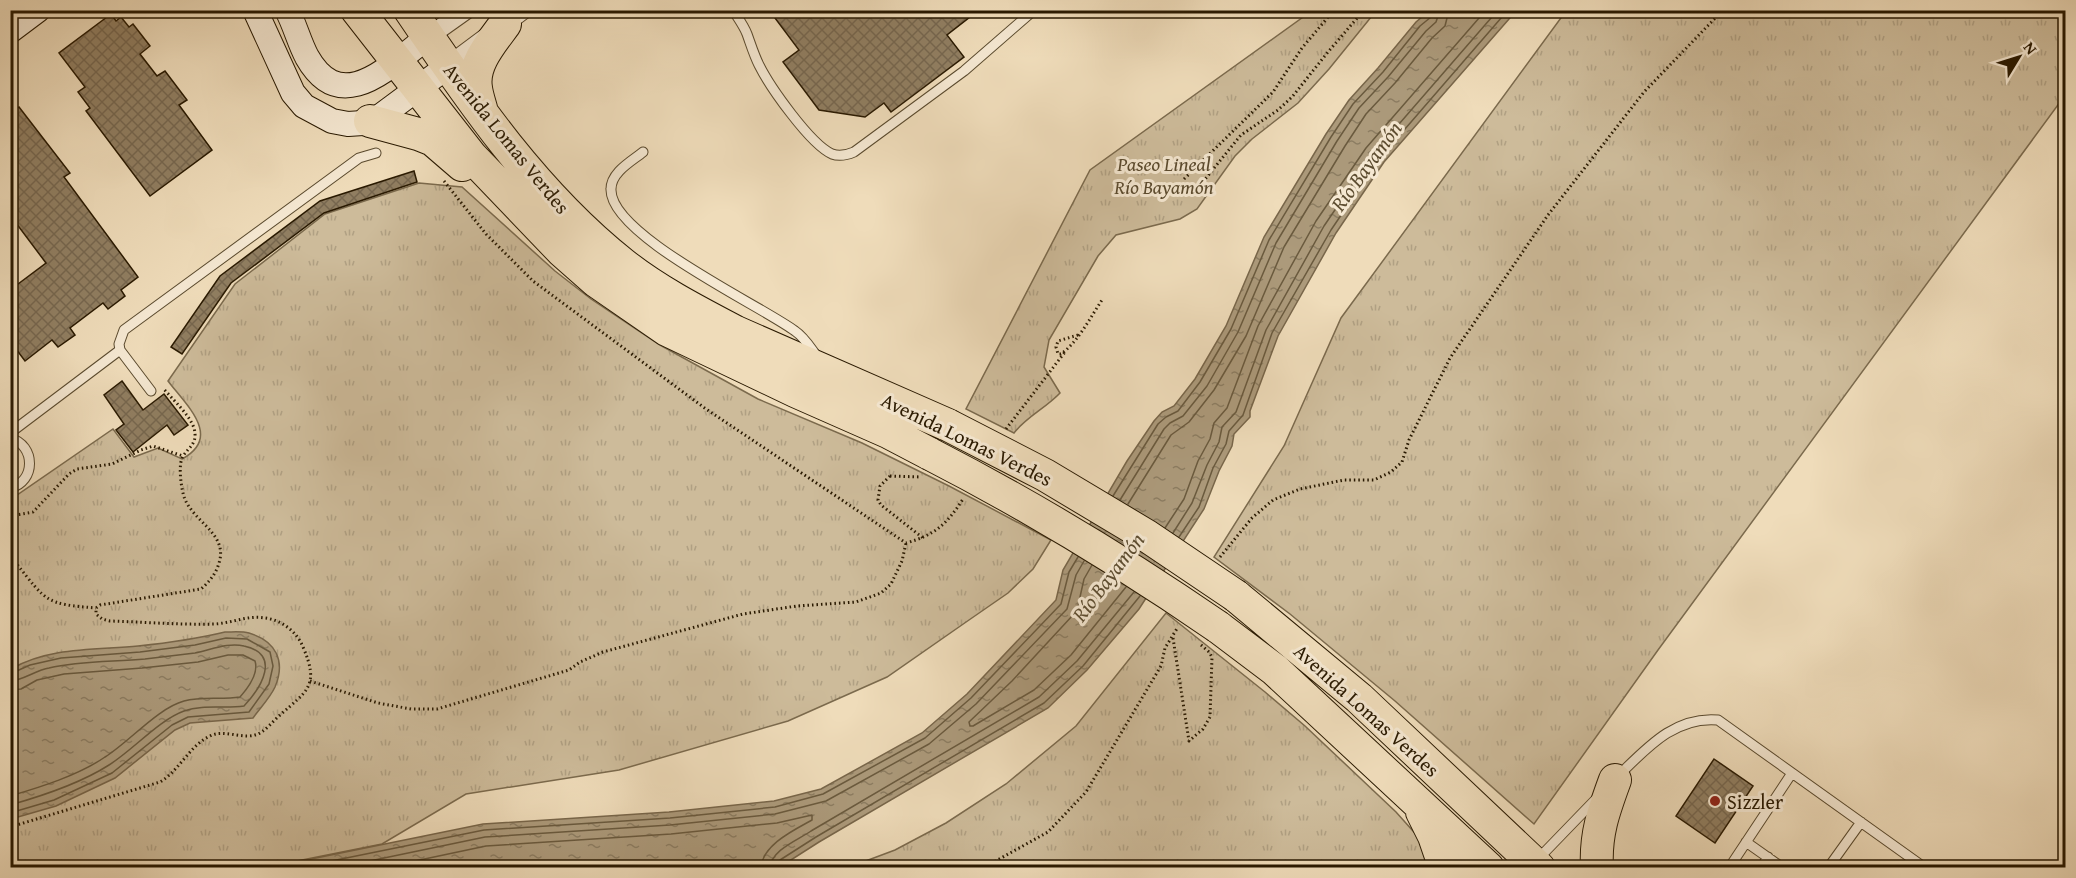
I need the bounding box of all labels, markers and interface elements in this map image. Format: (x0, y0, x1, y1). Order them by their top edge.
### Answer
north arrow (1989, 27, 2049, 87)
text: N (2018, 36, 2044, 60)
street label: Avenida Lomas Verdes (437, 56, 577, 220)
water label: Río Bayamón (1322, 114, 1409, 218)
park label: Paseo Lineal Río Bayamón (1113, 149, 1214, 201)
street label: Avenida Lomas Verdes (877, 385, 1057, 493)
water label: Río Bayamón (1064, 526, 1152, 629)
street label: Avenida Lomas Verdes (1288, 637, 1446, 783)
place label: Sizzler (1727, 787, 1783, 816)
marker: Sizzler (1708, 794, 1722, 808)

